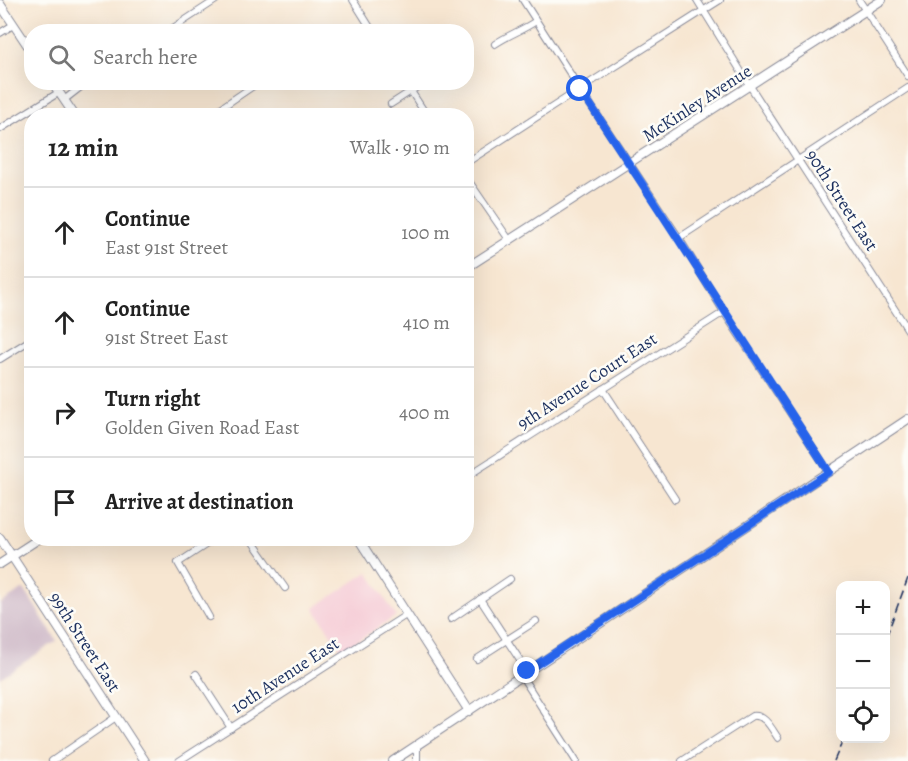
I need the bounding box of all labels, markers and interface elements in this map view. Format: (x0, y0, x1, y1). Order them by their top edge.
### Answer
search box (24, 24, 474, 90)
icon: search (45, 41, 78, 74)
text: Search here (93, 42, 198, 72)
street label: McKinley Avenue (638, 59, 756, 147)
route start (566, 75, 592, 101)
text: 12 min (48, 130, 118, 165)
text: Walk · 910 m (350, 134, 450, 161)
street label: 90th Street East (800, 145, 884, 255)
text: Continue (105, 204, 190, 234)
icon: ahead (48, 216, 81, 249)
text: 100 m (401, 219, 450, 246)
text: East 91st Street (105, 234, 228, 261)
text: Continue (105, 294, 190, 324)
icon: ahead (48, 306, 81, 339)
text: 410 m (403, 309, 450, 336)
text: 91st Street East (105, 324, 228, 351)
street label: 9th Avenue Court East (512, 327, 662, 435)
text: Turn right (105, 384, 201, 414)
icon: right (48, 396, 81, 429)
text: 400 m (399, 399, 450, 426)
text: Golden Given Road East (105, 414, 299, 441)
icon: arrive (48, 486, 81, 519)
text: Arrive at destination (105, 487, 294, 517)
map controls (836, 581, 890, 743)
button: + (836, 581, 890, 635)
street label: 99th Street East (44, 587, 126, 697)
street label: 10th Avenue East (227, 631, 344, 719)
button: − (836, 635, 890, 689)
route end (513, 657, 539, 683)
button: locate (836, 689, 890, 743)

